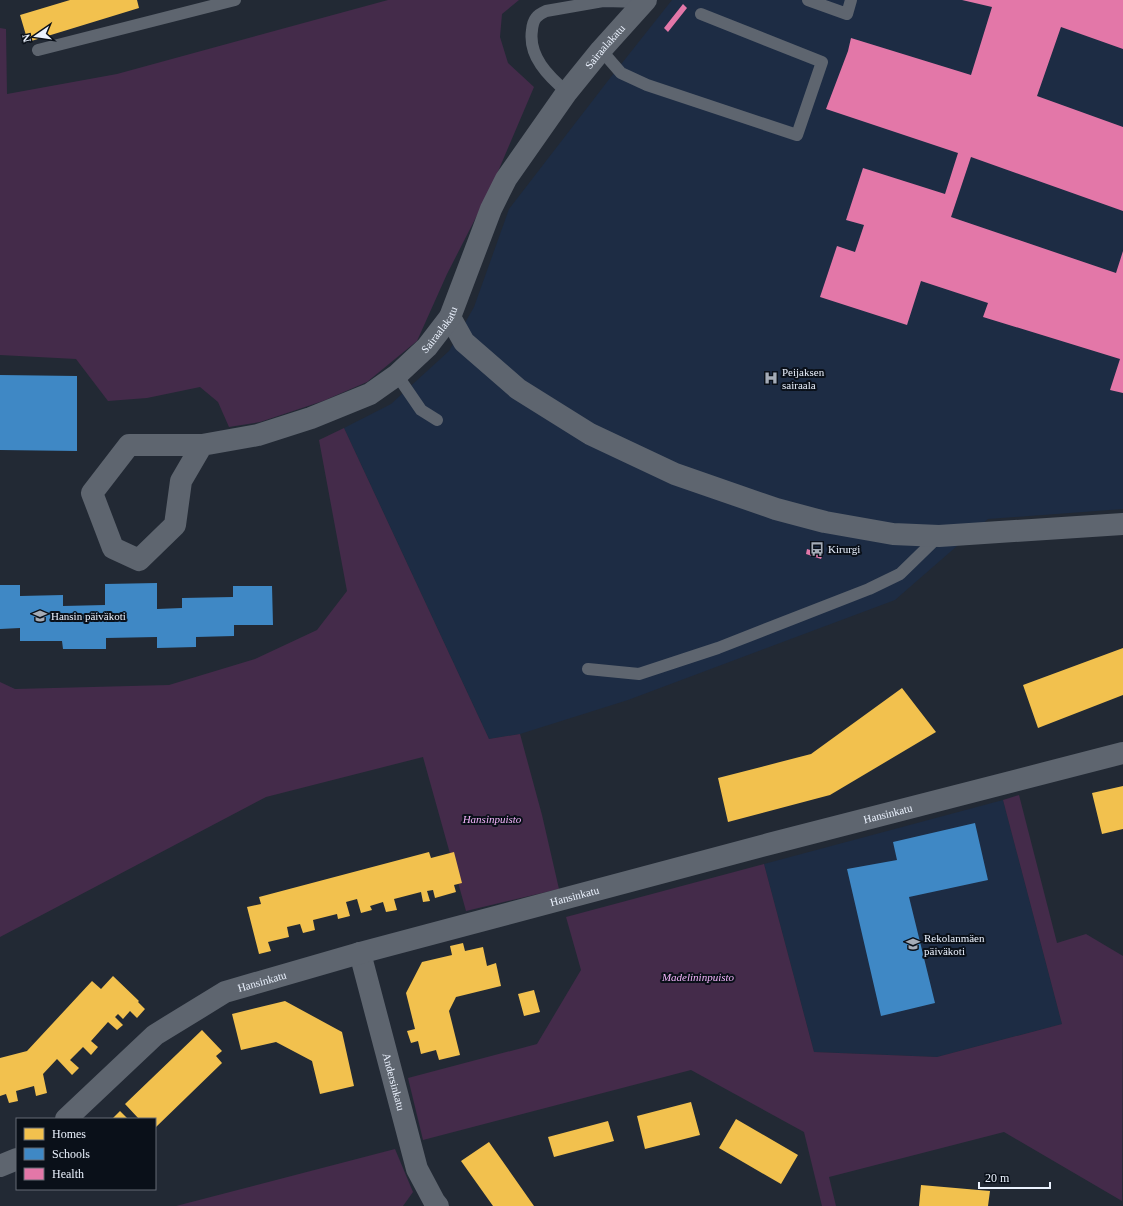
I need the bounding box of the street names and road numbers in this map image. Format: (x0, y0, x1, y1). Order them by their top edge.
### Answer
street label: Sairaalakatu (582, 22, 627, 71)
street label: Sairaalakatu (419, 304, 460, 355)
street label: Hansinkatu (862, 801, 914, 826)
street label: Hansinkatu (549, 883, 601, 908)
street label: Hansinkatu (236, 968, 288, 994)
street label: Andersinkatu (381, 1051, 407, 1112)

